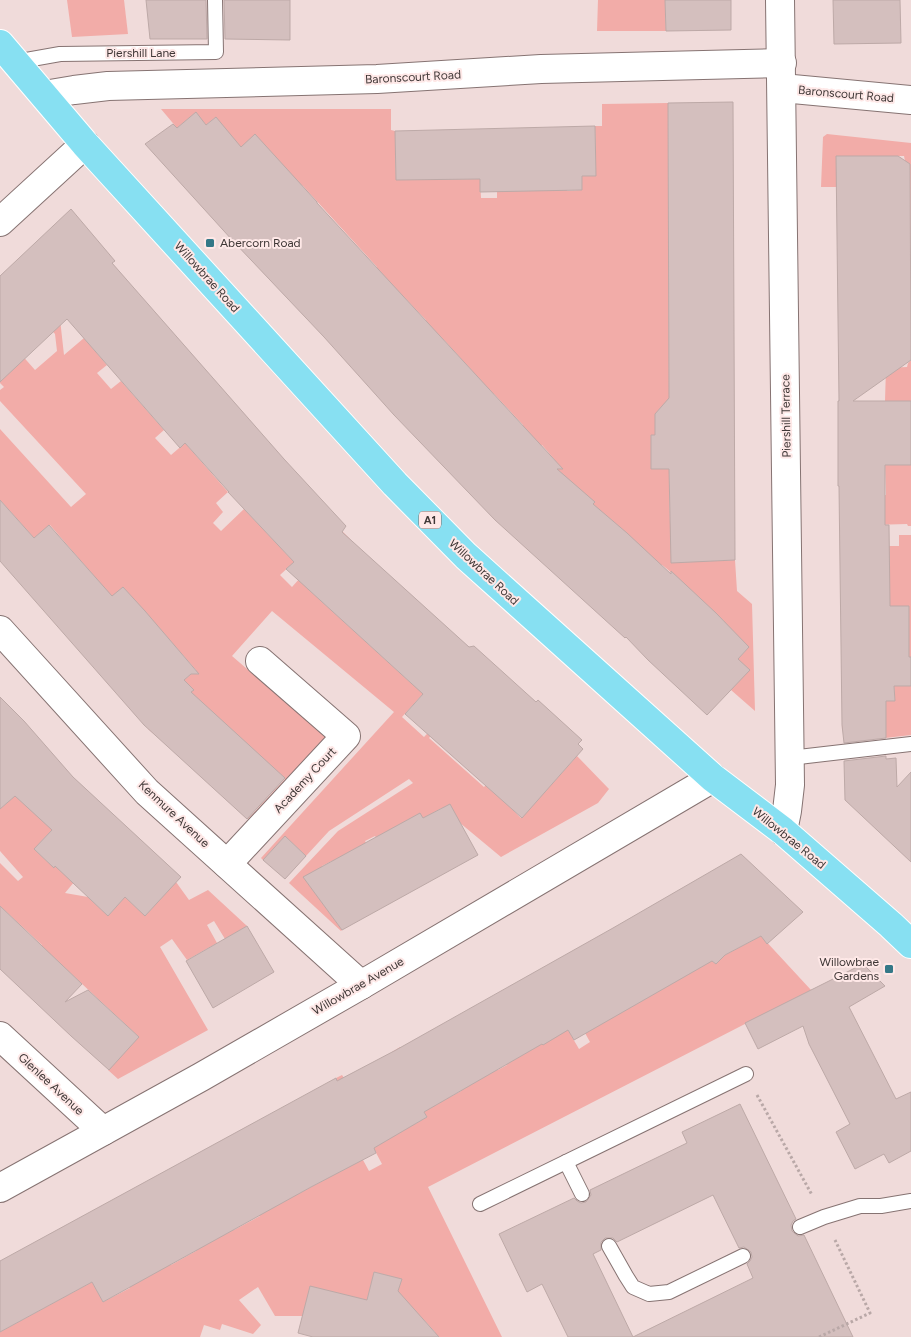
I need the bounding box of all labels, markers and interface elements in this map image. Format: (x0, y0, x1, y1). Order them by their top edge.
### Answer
street label: Piershill Lane (106, 46, 176, 60)
street label: Baronscourt Road (365, 67, 461, 87)
street label: Baronscourt Road (798, 83, 894, 105)
place label: Abercorn Road (220, 236, 301, 250)
marker: Abercorn Road (204, 237, 216, 249)
street label: Willowbrae Road (172, 239, 242, 315)
street label: Piershill Terrace (778, 374, 794, 458)
road number: A1 (419, 512, 441, 528)
street label: Willowbrae Road (446, 536, 522, 608)
street label: Academy Court (271, 744, 339, 816)
street label: Kenmure Avenue (136, 778, 213, 851)
street label: Willowbrae Road (750, 804, 828, 872)
street label: Willowbrae Avenue (310, 954, 407, 1018)
place label: Willowbrae Gardens (819, 955, 879, 983)
marker: Willowbrae Gardens (883, 963, 895, 975)
street label: Glenlee Avenue (15, 1050, 87, 1118)

